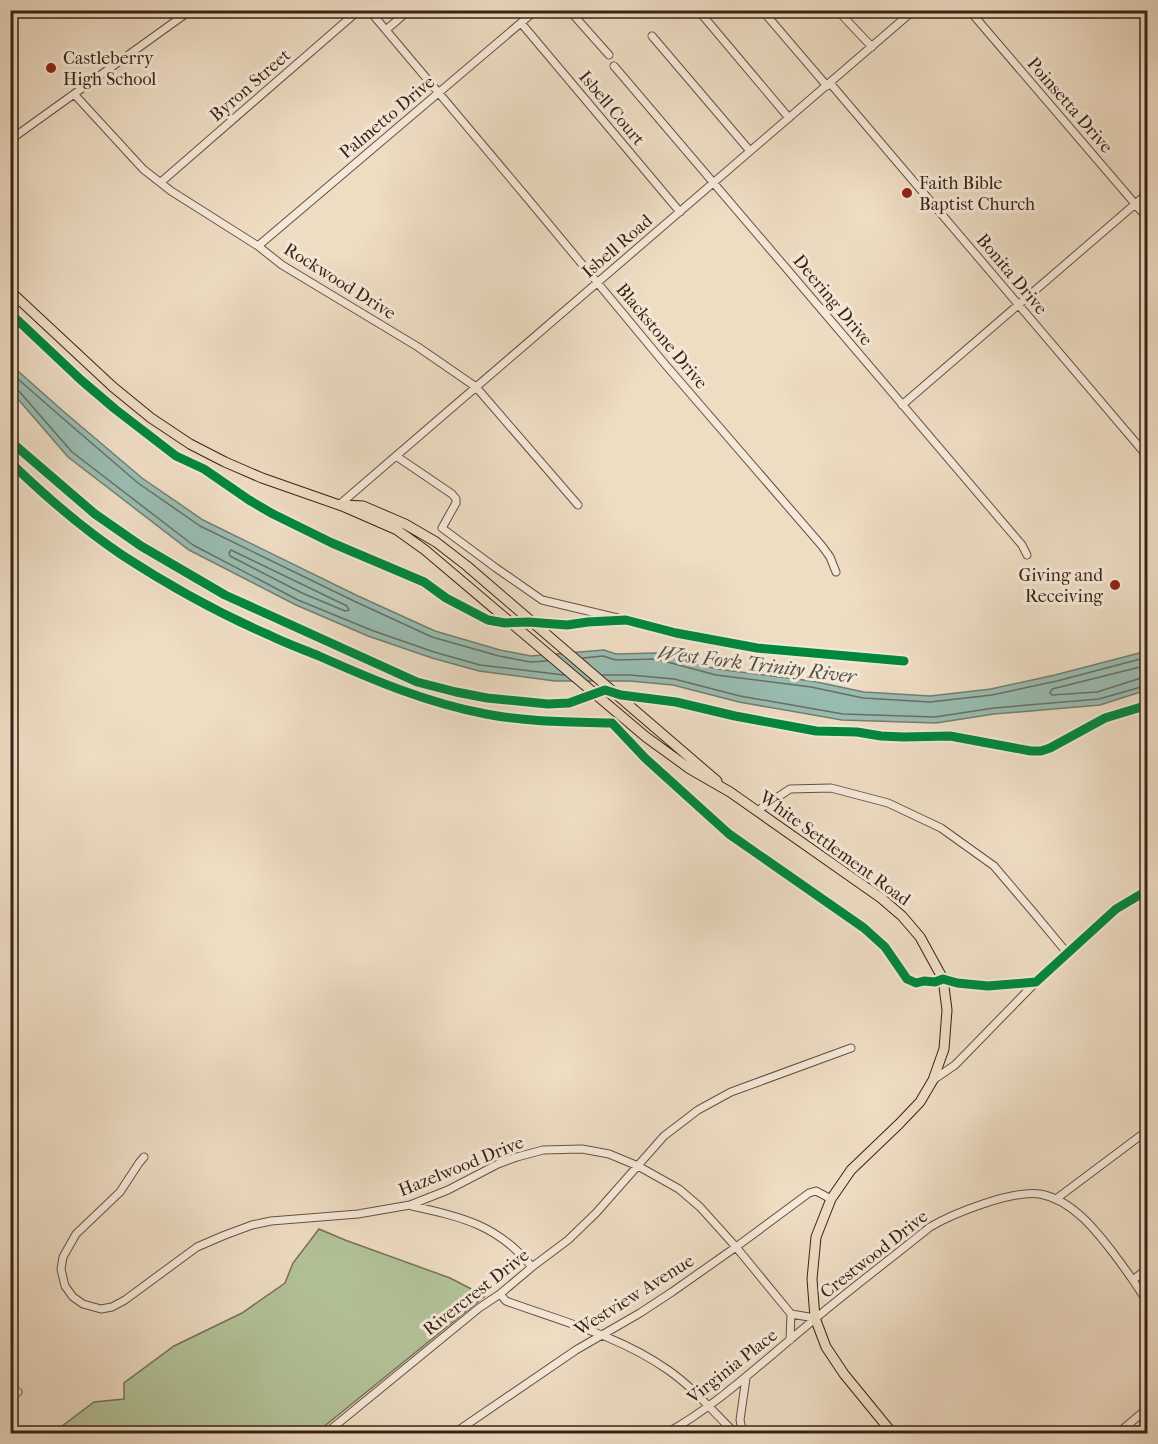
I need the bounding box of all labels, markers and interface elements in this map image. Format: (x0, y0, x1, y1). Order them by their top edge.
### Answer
street label: Byron Street (206, 44, 295, 126)
place label: Castleberry High School (63, 48, 156, 90)
street label: Poinsetta Drive (1022, 53, 1117, 157)
marker: Castleberry High School (44, 61, 58, 75)
street label: Isbell Court (574, 67, 649, 150)
street label: Palmetto Drive (336, 71, 439, 163)
place label: Faith Bible Baptist Church (919, 173, 1035, 215)
marker: Faith Bible Baptist Church (900, 186, 914, 200)
street label: Isbell Road (578, 210, 657, 282)
street label: Bonita Drive (972, 230, 1052, 319)
street label: Rockwood Drive (280, 239, 400, 324)
street label: Deering Drive (788, 251, 877, 350)
street label: Blackstone Drive (611, 279, 712, 393)
place label: Giving and Receiving (1018, 565, 1103, 607)
marker: Giving and Receiving (1108, 578, 1122, 592)
water label: West Fork Trinity River (656, 641, 859, 688)
street label: White Settlement Road (754, 786, 914, 910)
street label: Hazelwood Drive (396, 1132, 527, 1201)
street label: Crestwood Drive (816, 1206, 932, 1303)
street label: Rivercrest Drive (419, 1245, 533, 1340)
street label: Westview Avenue (570, 1250, 698, 1341)
street label: Virginia Place (682, 1325, 782, 1409)

